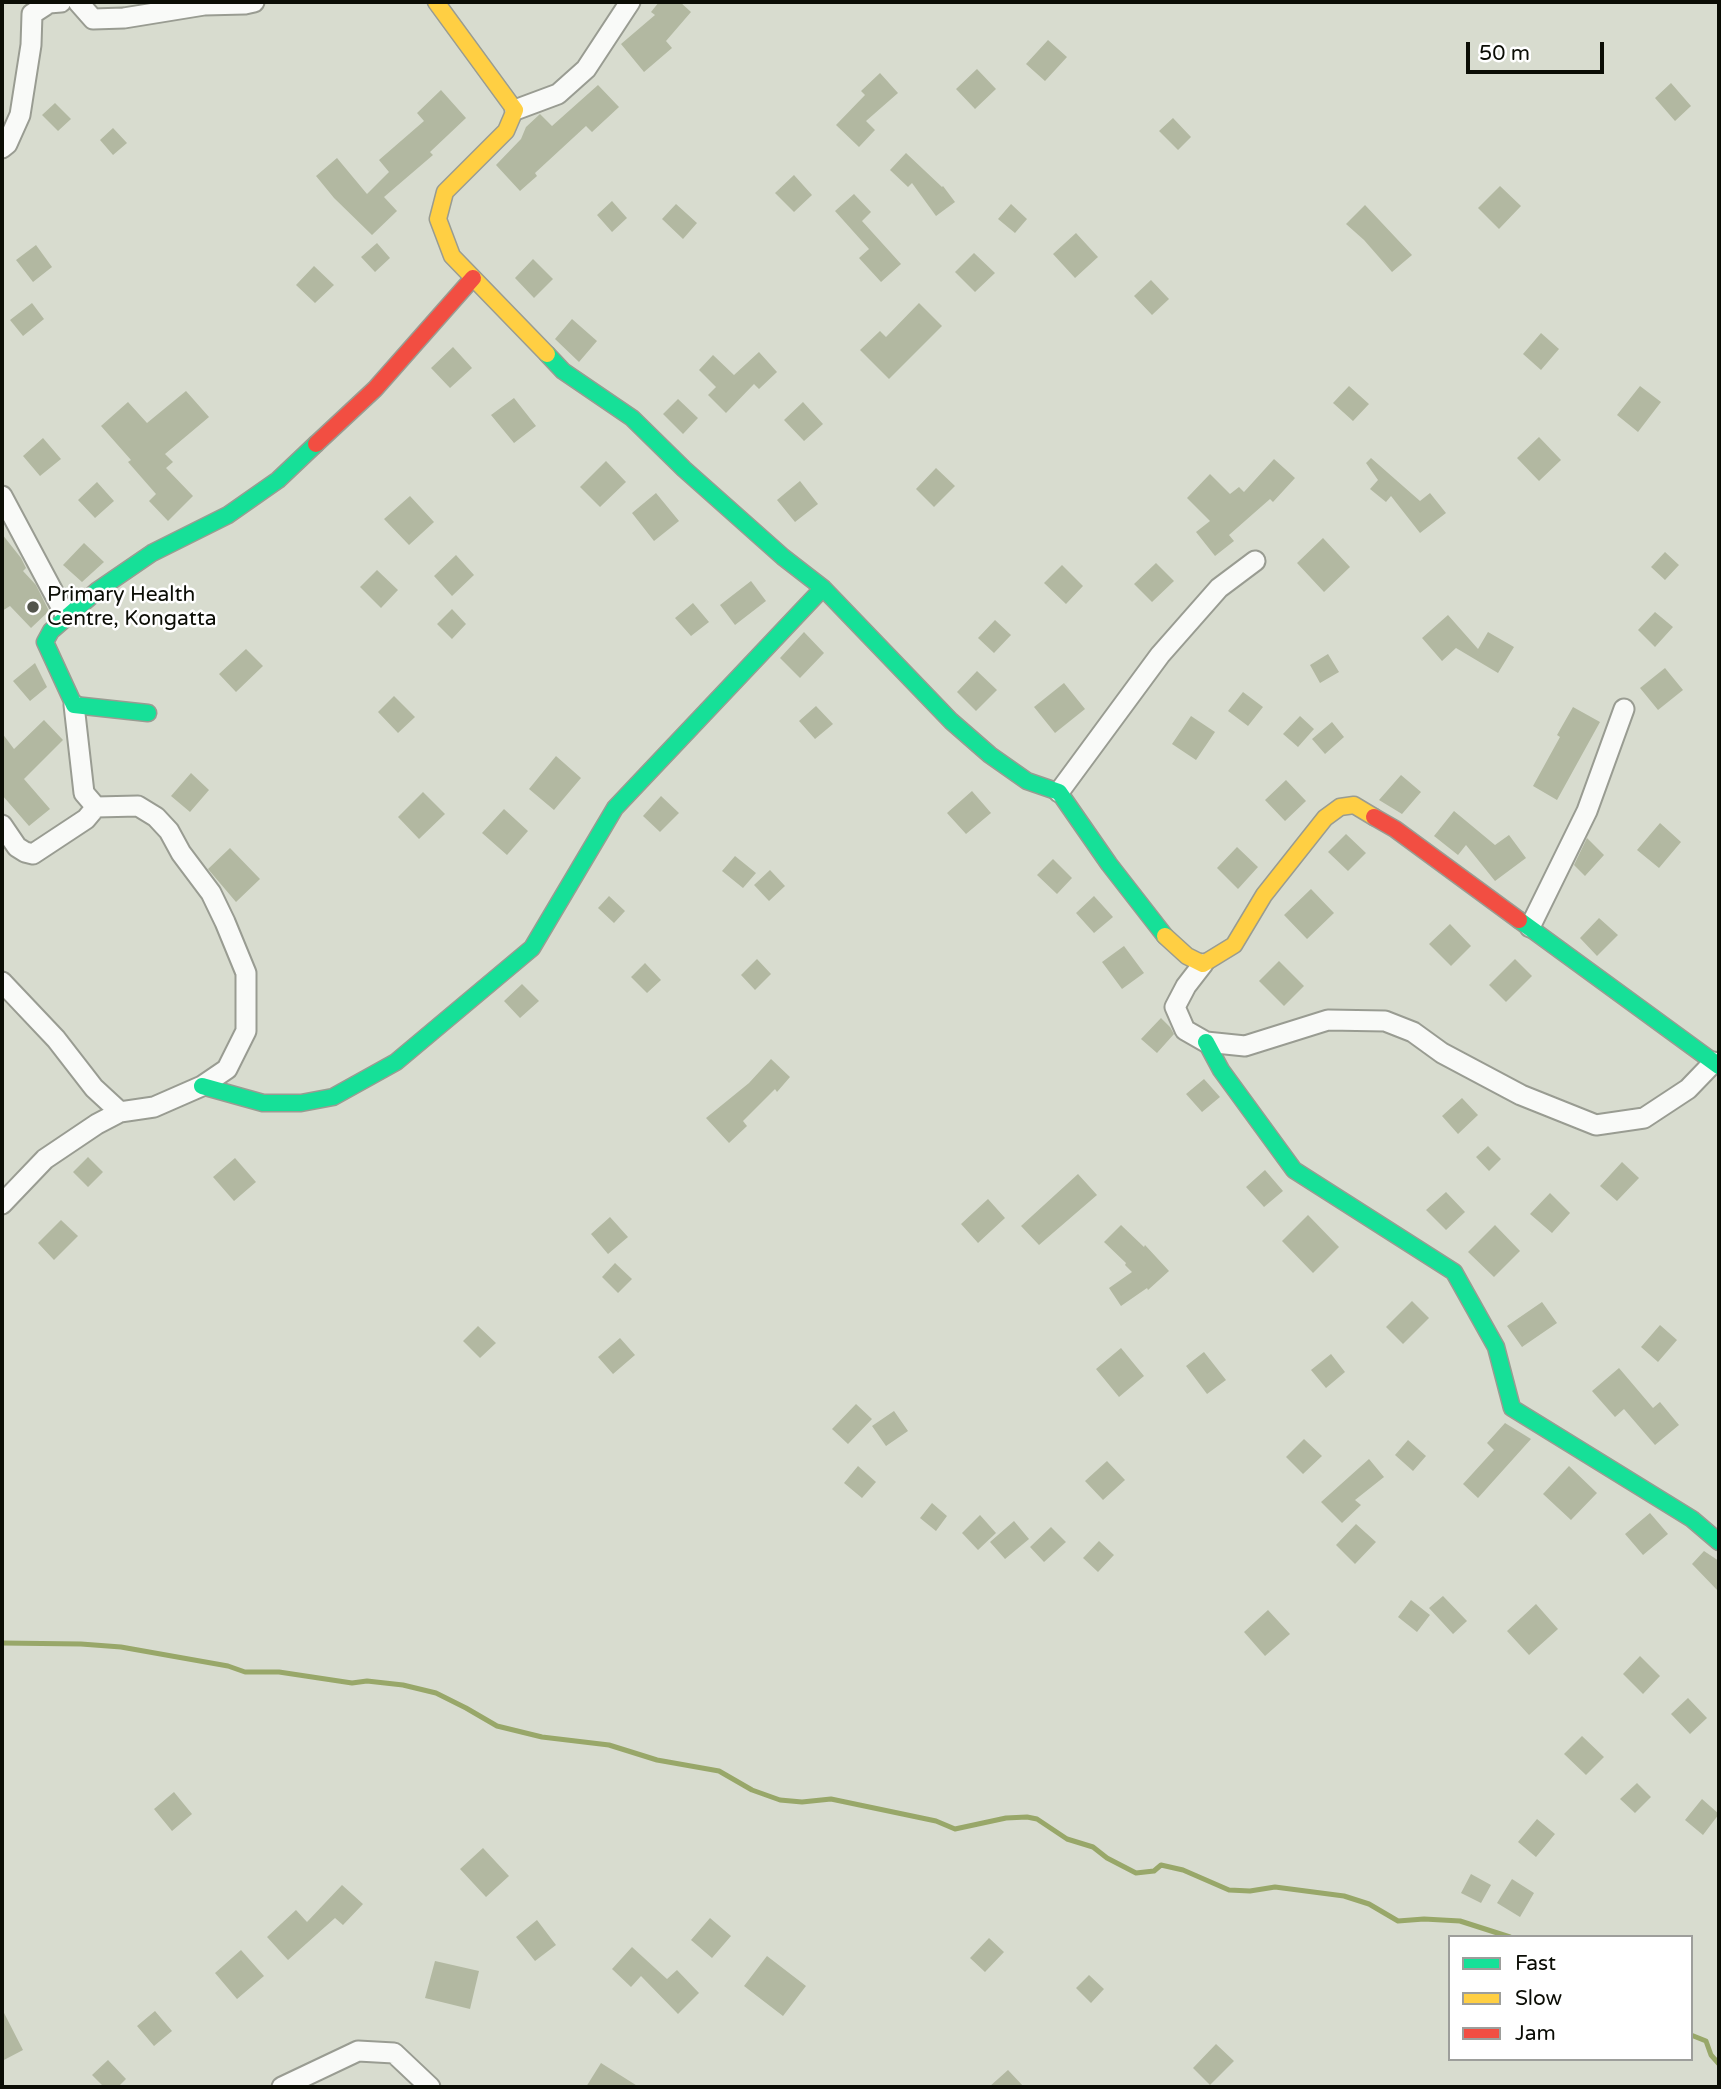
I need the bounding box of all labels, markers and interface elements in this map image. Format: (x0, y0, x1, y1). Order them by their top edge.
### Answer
scale bar (1469, 28, 1607, 72)
text: 50 m (1479, 41, 1530, 66)
place label: Primary Health Centre, Kongatta (47, 582, 217, 632)
marker: Primary Health Centre, Kongatta (25, 599, 41, 615)
legend (1448, 1935, 1693, 2061)
text: Fast (1515, 1951, 1556, 1976)
text: Slow (1515, 1986, 1562, 2011)
text: Jam (1515, 2021, 1556, 2046)

